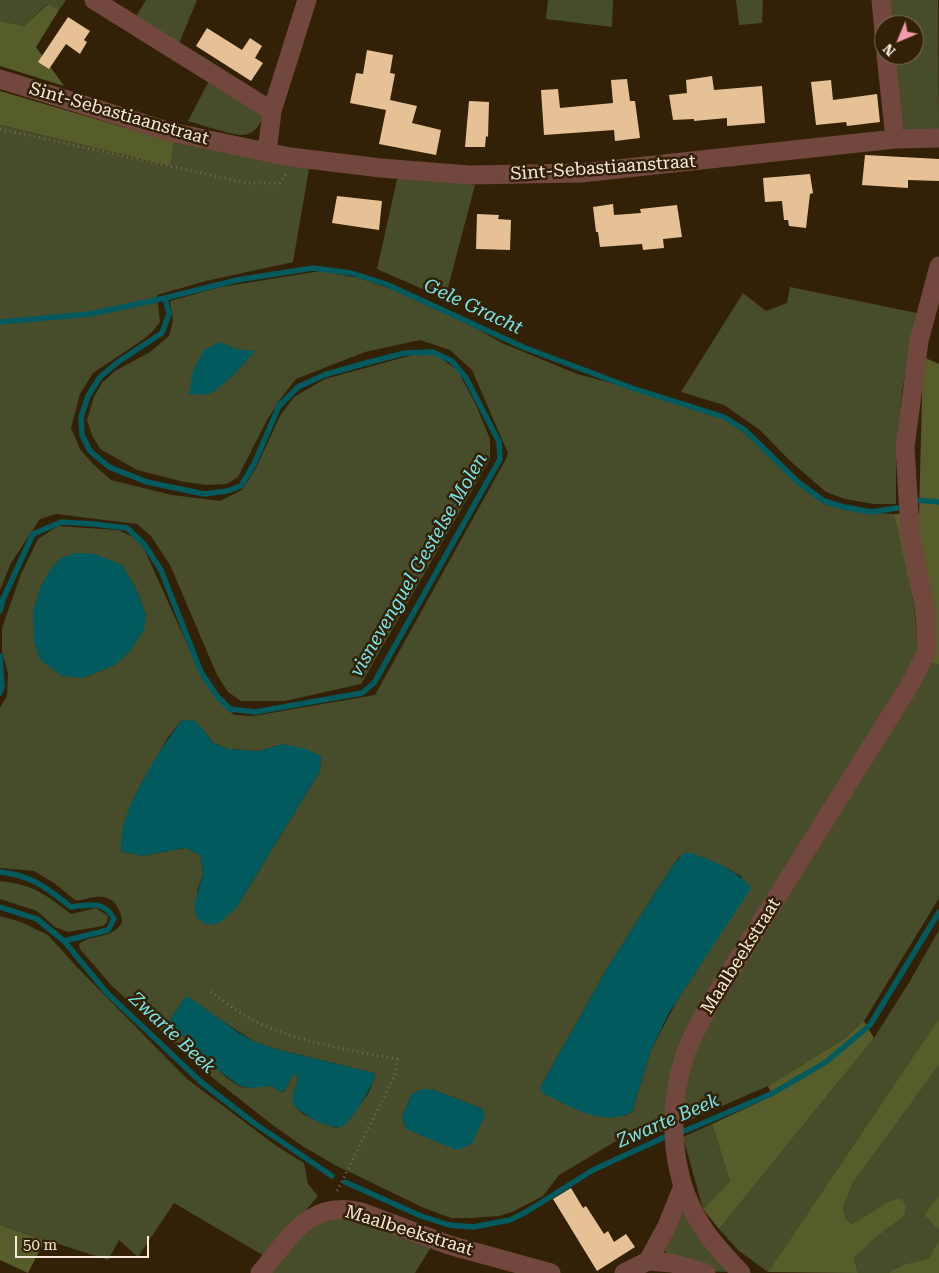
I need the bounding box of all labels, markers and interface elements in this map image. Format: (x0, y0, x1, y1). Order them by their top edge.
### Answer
north arrow (874, 15, 924, 65)
text: N (880, 40, 899, 59)
street label: Sint-Sebastiaanstraat (27, 78, 211, 150)
street label: Sint-Sebastiaanstraat (510, 151, 696, 185)
water label: Gele Gracht (420, 274, 526, 340)
water label: visnevenguel Gestelse Molen (345, 449, 493, 681)
street label: Maalbeekstraat (697, 894, 785, 1018)
water label: Zwarte Beek (124, 987, 220, 1079)
water label: Zwarte Beek (613, 1089, 723, 1153)
street label: Maalbeekstraat (342, 1201, 476, 1261)
scale bar (18, 1226, 151, 1258)
text: 50 m (23, 1236, 57, 1254)

